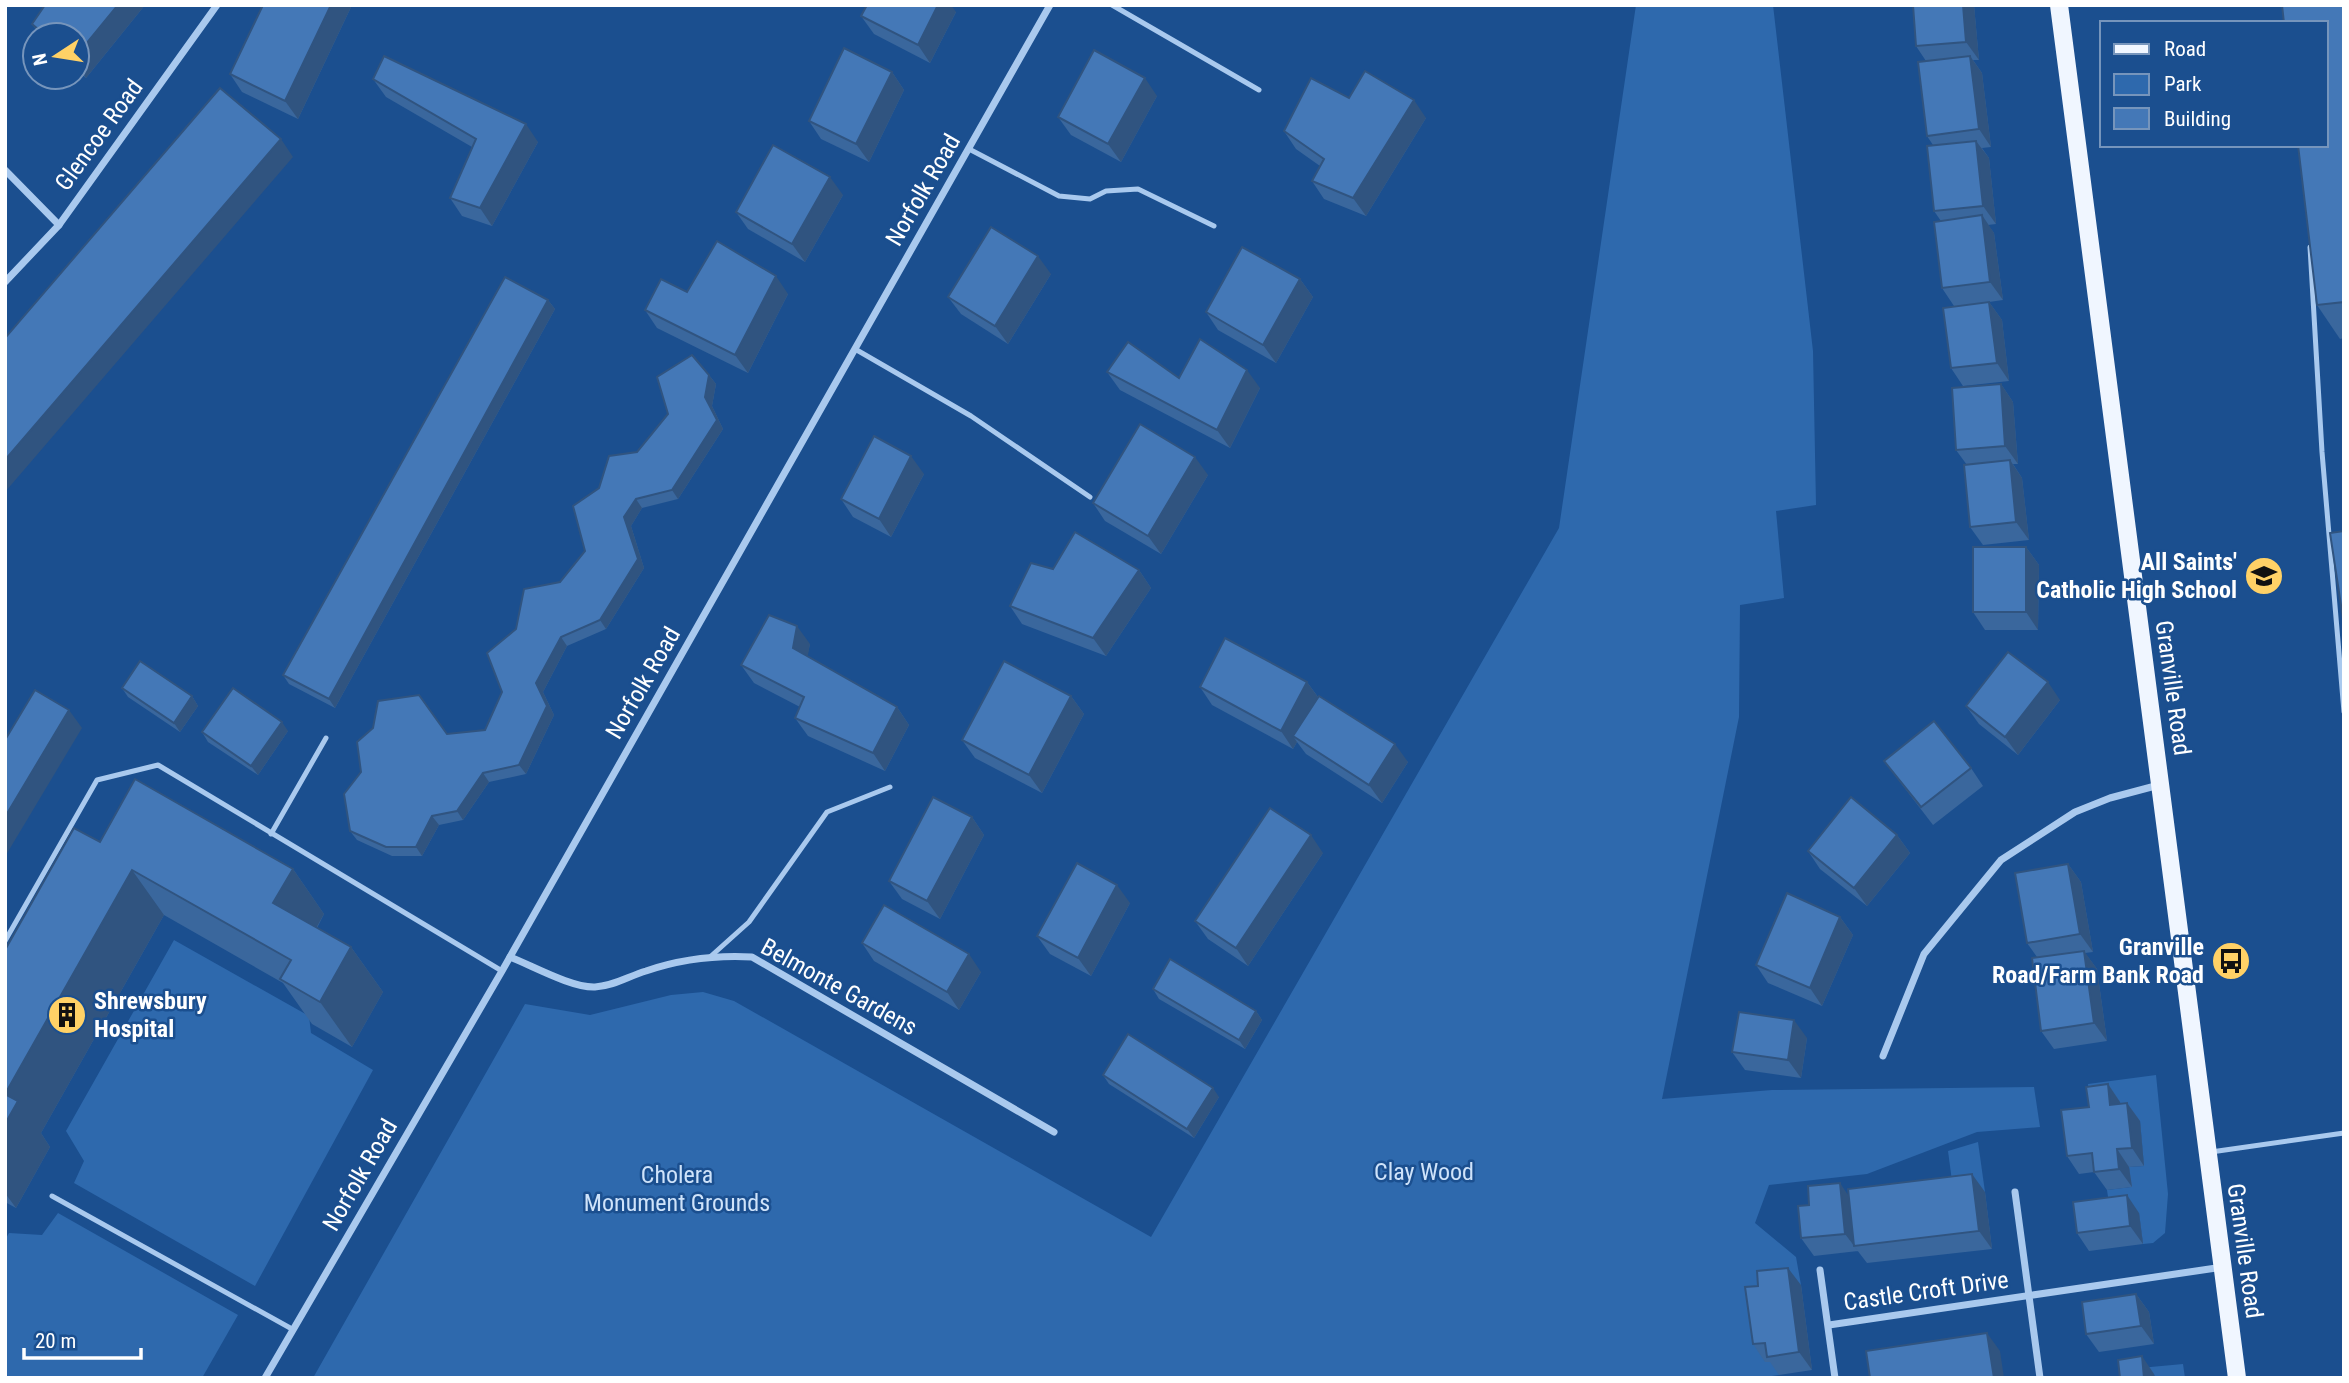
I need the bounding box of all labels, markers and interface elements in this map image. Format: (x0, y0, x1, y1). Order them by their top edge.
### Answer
north arrow (21, 21, 91, 91)
legend (2100, 21, 2328, 147)
text: Road (2164, 37, 2206, 61)
text: N (27, 51, 52, 68)
text: Park (2164, 72, 2202, 96)
street label: Glencoe Road (49, 74, 149, 196)
text: Building (2164, 107, 2231, 131)
street label: Norfolk Road (880, 129, 966, 251)
place label: All Saints' Catholic High School (2036, 548, 2237, 604)
school or university icon: All Saints' Catholic High School (2243, 555, 2285, 597)
street label: Granville Road (2150, 619, 2196, 757)
street label: Norfolk Road (600, 622, 686, 744)
street label: Belmonte Gardens (756, 933, 922, 1041)
place label: Granville Road/Farm Bank Road (1992, 933, 2204, 989)
bus stop icon: Granville Road/Farm Bank Road (2210, 940, 2252, 982)
place label: Shrewsbury Hospital (94, 987, 207, 1043)
building icon: Shrewsbury Hospital (46, 994, 88, 1036)
street label: Norfolk Road (317, 1114, 403, 1236)
park label: Clay Wood (1374, 1158, 1474, 1186)
park label: Cholera Monument Grounds (584, 1161, 770, 1217)
street label: Granville Road (2222, 1182, 2268, 1320)
street label: Castle Croft Drive (1842, 1266, 2010, 1316)
scale bar (24, 1316, 142, 1360)
text: 20 m (35, 1329, 76, 1353)

